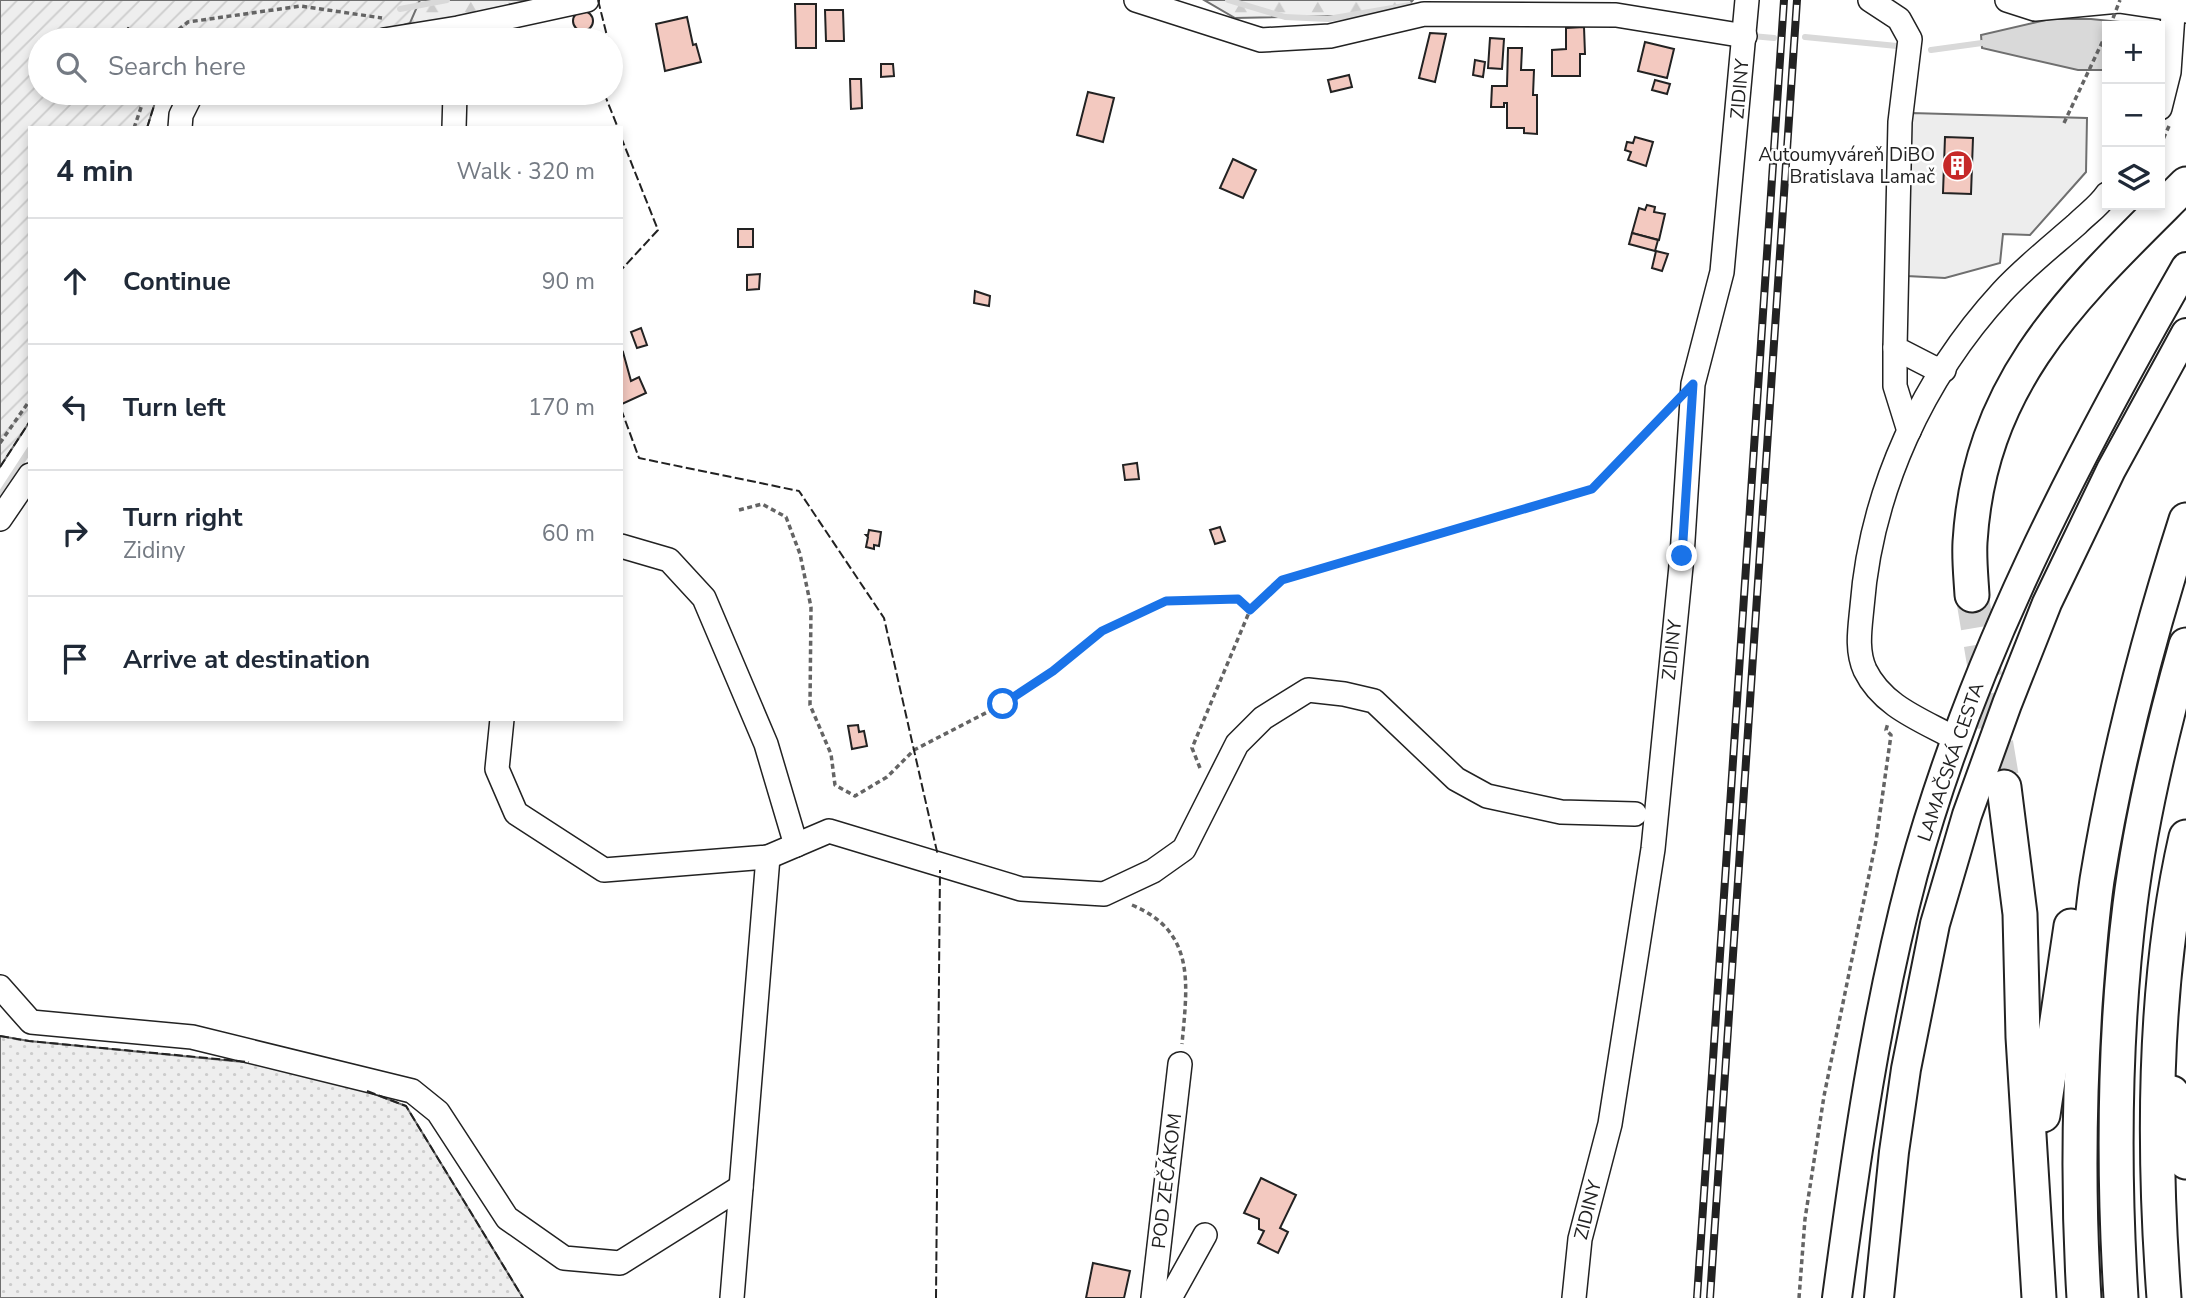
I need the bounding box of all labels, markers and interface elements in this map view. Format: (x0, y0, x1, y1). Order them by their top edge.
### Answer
map controls (2102, 21, 2165, 210)
button: + (2102, 21, 2165, 84)
search box (28, 28, 623, 105)
icon: search (52, 48, 90, 86)
text: Search here (108, 49, 246, 84)
street label: ZIDINY (1724, 57, 1756, 120)
button: − (2102, 84, 2165, 147)
place label: Autoumyváreň DiBO Bratislava Lamač (1758, 142, 1935, 190)
button: layers (2102, 147, 2165, 210)
building icon: Autoumyváreň DiBO Bratislava Lamač (1941, 149, 1975, 183)
text: 4 min (56, 151, 134, 192)
text: Walk · 320 m (456, 156, 595, 187)
icon: ahead (56, 262, 94, 300)
text: Continue (123, 264, 231, 299)
text: 90 m (542, 266, 595, 297)
icon: left (56, 388, 94, 426)
text: Turn left (123, 390, 226, 425)
text: 170 m (528, 392, 595, 423)
text: Turn right (123, 500, 242, 535)
icon: right (56, 514, 94, 552)
text: 60 m (542, 518, 595, 549)
text: Zidiny (123, 535, 185, 566)
route end (1666, 540, 1697, 571)
street label: ZIDINY (1656, 618, 1688, 681)
icon: arrive (56, 640, 94, 678)
text: Arrive at destination (123, 642, 370, 677)
street label: LAMAČSKÁ CESTA (1912, 679, 1991, 845)
route start (987, 688, 1018, 719)
street label: POD ZEČÁKOM (1146, 1112, 1188, 1250)
street label: ZIDINY (1568, 1177, 1608, 1242)

